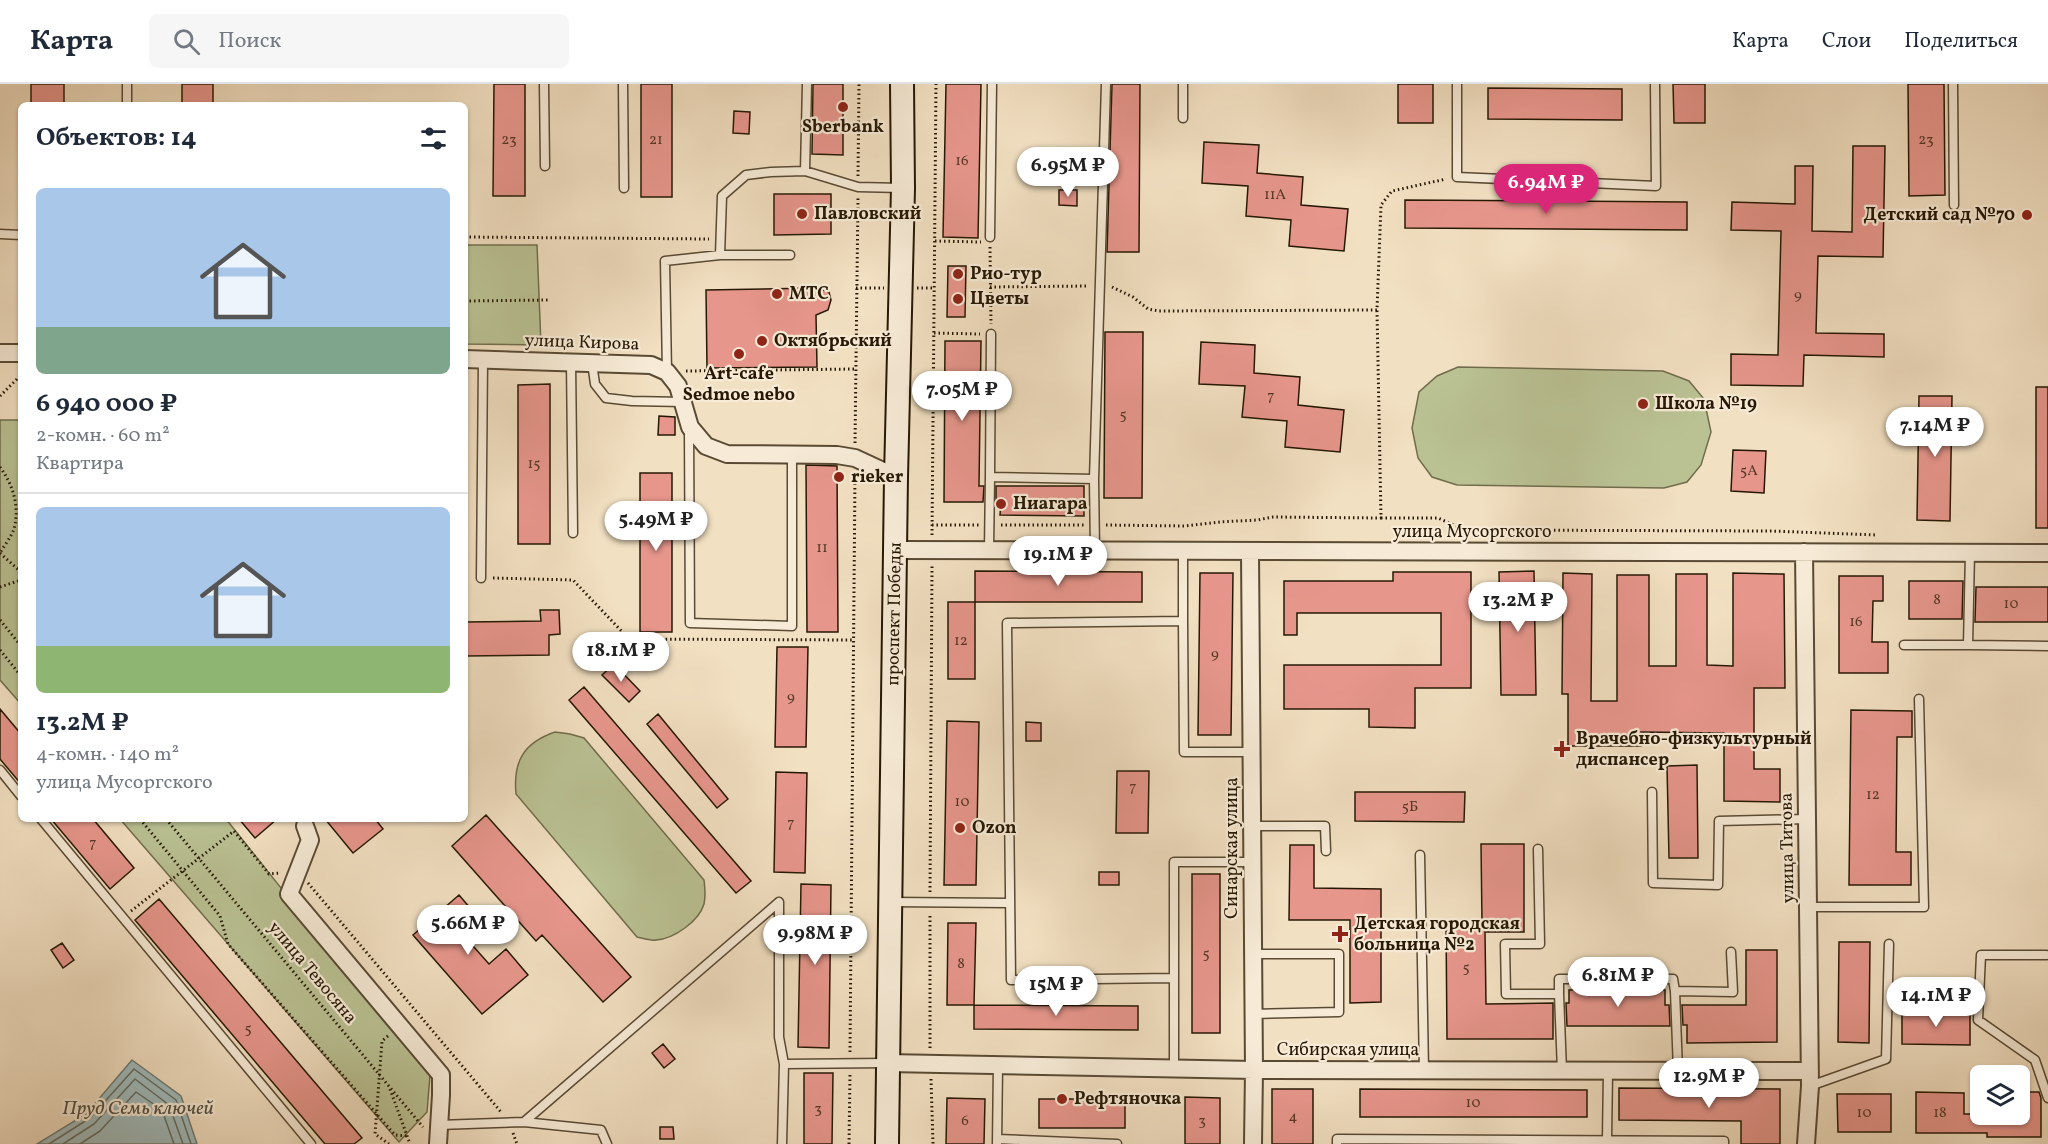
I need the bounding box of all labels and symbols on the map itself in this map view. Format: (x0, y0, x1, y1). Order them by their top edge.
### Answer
marker: Sberbank (836, 100, 850, 114)
place label: Sberbank (802, 115, 884, 140)
house number: 23 (501, 130, 517, 151)
house number: 21 (649, 130, 663, 151)
house number: 23 (1918, 130, 1934, 151)
pin: 6.95M ₽ (1013, 147, 1123, 198)
house number: 16 (955, 151, 969, 172)
pin: 6.94M ₽ (1491, 164, 1601, 215)
house number: 11А (1264, 185, 1287, 206)
place label: Павловский (814, 202, 921, 227)
place label: Детский сад №70 (1864, 203, 2015, 228)
marker: Павловский (795, 207, 809, 221)
marker: Детский сад №70 (2020, 208, 2034, 222)
place label: Рио-тур (970, 262, 1042, 287)
marker: Рио-тур (951, 267, 965, 281)
place label: МТС (789, 282, 829, 307)
house number: 9 (1794, 285, 1802, 306)
marker: МТС (770, 287, 784, 301)
place label: Цветы (970, 287, 1029, 312)
marker: Цветы (951, 292, 965, 306)
street label: улица Кирова (524, 329, 640, 357)
place label: Октябрьский (774, 329, 892, 354)
marker: Октябрьский (755, 334, 769, 348)
marker: Art-cafe Sedmoe nebo (732, 347, 746, 361)
place label: Art-cafe Sedmoe nebo (683, 362, 795, 408)
pin: 7.05M ₽ (907, 371, 1017, 422)
house number: 7 (1267, 386, 1275, 407)
place label: Школа №19 (1655, 392, 1757, 417)
marker: Школа №19 (1636, 397, 1650, 411)
house number: 5 (1119, 405, 1127, 426)
pin: 7.14M ₽ (1880, 407, 1990, 458)
house number: 15 (527, 454, 541, 475)
house number: 5А (1740, 461, 1758, 482)
place label: rieker (851, 465, 904, 490)
marker: rieker (832, 470, 846, 484)
place label: Ниагара (1013, 492, 1088, 517)
marker: Ниагара (994, 497, 1008, 511)
pin: 5.49M ₽ (601, 501, 711, 552)
street label: улица Мусоргского (1393, 520, 1551, 545)
pin: 19.1M ₽ (1003, 536, 1113, 587)
house number: 11 (816, 538, 828, 559)
street label: проспект Победы (881, 542, 909, 686)
pin: 13.2M ₽ (1463, 582, 1573, 633)
house number: 8 (1933, 590, 1941, 611)
house number: 10 (2004, 594, 2018, 615)
house number: 16 (1849, 612, 1863, 633)
house number: 12 (954, 631, 968, 652)
pin: 18.1M ₽ (566, 632, 676, 683)
house number: 9 (1211, 644, 1219, 665)
house number: 9 (787, 687, 795, 708)
place label: Врачебно-физкультурный диспансер (1576, 727, 1812, 773)
marker: Врачебно-физкультурный диспансер (1553, 740, 1571, 758)
house number: 7 (1129, 777, 1137, 798)
street label: Синарская улица (1220, 777, 1245, 919)
house number: 12 (1866, 785, 1880, 806)
house number: 10 (955, 792, 969, 813)
street label: улица Титова (1775, 792, 1801, 903)
house number: 5Б (1402, 797, 1418, 818)
house number: 7 (787, 813, 795, 834)
place label: Ozon (972, 816, 1017, 841)
marker: Ozon (953, 821, 967, 835)
house number: 7 (89, 833, 97, 854)
pin: 5.66M ₽ (413, 905, 523, 956)
place label: Детская городская больница №2 (1354, 912, 1520, 958)
pin: 9.98M ₽ (760, 915, 870, 966)
street label: улица Тевосяна (262, 916, 362, 1030)
marker: Детская городская больница №2 (1331, 925, 1349, 943)
house number: 5 (1202, 944, 1210, 965)
house number: 8 (957, 954, 965, 975)
pin: 6.81M ₽ (1563, 957, 1673, 1008)
house number: 5 (1462, 958, 1470, 979)
pin: 15M ₽ (1014, 966, 1098, 1017)
pin: 14.1M ₽ (1881, 977, 1991, 1028)
house number: 5 (244, 1019, 252, 1040)
street label: Сибирская улица (1277, 1038, 1419, 1063)
pin: 12.9M ₽ (1654, 1058, 1764, 1109)
place label: Рефтяночка (1074, 1087, 1182, 1112)
marker: Рефтяночка (1055, 1092, 1069, 1106)
house number: 10 (1466, 1093, 1480, 1114)
water label: Пруд Семь ключей (62, 1095, 214, 1123)
house number: 3 (814, 1099, 822, 1120)
house number: 10 (1857, 1103, 1871, 1124)
house number: 18 (1933, 1103, 1947, 1124)
house number: 4 (1289, 1107, 1298, 1128)
house number: 6 (961, 1111, 969, 1132)
house number: 3 (1198, 1111, 1206, 1132)

